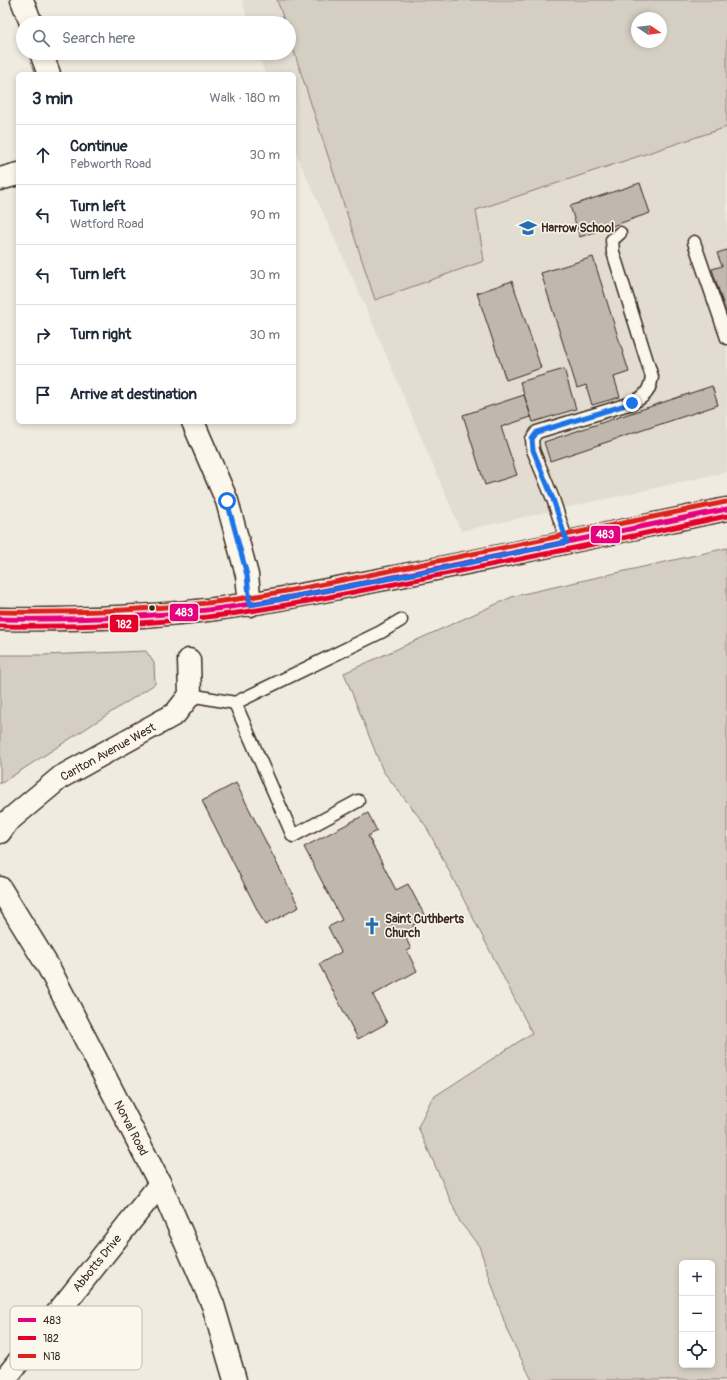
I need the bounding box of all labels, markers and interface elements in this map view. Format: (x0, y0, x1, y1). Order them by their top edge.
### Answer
north arrow (631, 12, 667, 48)
search box (16, 16, 296, 60)
icon: search (30, 27, 52, 49)
text: Search here (62, 29, 135, 48)
text: 3 min (32, 88, 73, 109)
text: Walk · 180 m (210, 90, 280, 106)
text: Continue (70, 137, 128, 156)
icon: ahead (32, 144, 54, 166)
text: 30 m (250, 147, 280, 163)
text: Pebworth Road (70, 156, 151, 172)
text: Turn left (70, 197, 126, 216)
icon: left (32, 204, 54, 226)
text: 90 m (250, 207, 280, 223)
text: Watford Road (70, 216, 144, 232)
school or university icon: Harrow School (518, 218, 538, 238)
place label: Harrow School (541, 221, 614, 236)
icon: left (32, 264, 54, 286)
text: Turn left (70, 265, 126, 284)
text: 30 m (250, 267, 280, 283)
icon: right (32, 324, 54, 346)
text: Turn right (70, 325, 131, 344)
text: 30 m (250, 327, 280, 343)
icon: arrive (32, 384, 54, 406)
text: Arrive at destination (70, 385, 197, 404)
route end (623, 394, 641, 412)
route start (218, 492, 236, 510)
line badge: 483 (590, 525, 621, 544)
text: 483 (595, 528, 614, 541)
unlabelled marker (147, 603, 157, 613)
line badge: 483 (169, 603, 199, 622)
text: 483 (174, 606, 193, 619)
line badge: 182 (109, 614, 139, 633)
text: 182 (116, 618, 132, 631)
street label: Carlton Avenue West (58, 720, 159, 785)
place label: Saint Cuthberts Church (385, 912, 465, 941)
church icon: Saint Cuthberts Church (362, 916, 382, 936)
street label: Norval Road (110, 1098, 151, 1159)
street label: Abbotts Drive (70, 1232, 125, 1295)
map controls (679, 1260, 715, 1368)
button: + (679, 1260, 715, 1296)
button: − (679, 1296, 715, 1332)
legend (10, 1306, 142, 1370)
text: 483 (43, 1314, 61, 1327)
text: 182 (43, 1332, 59, 1345)
button: locate (679, 1332, 715, 1368)
text: N18 (43, 1350, 61, 1363)

